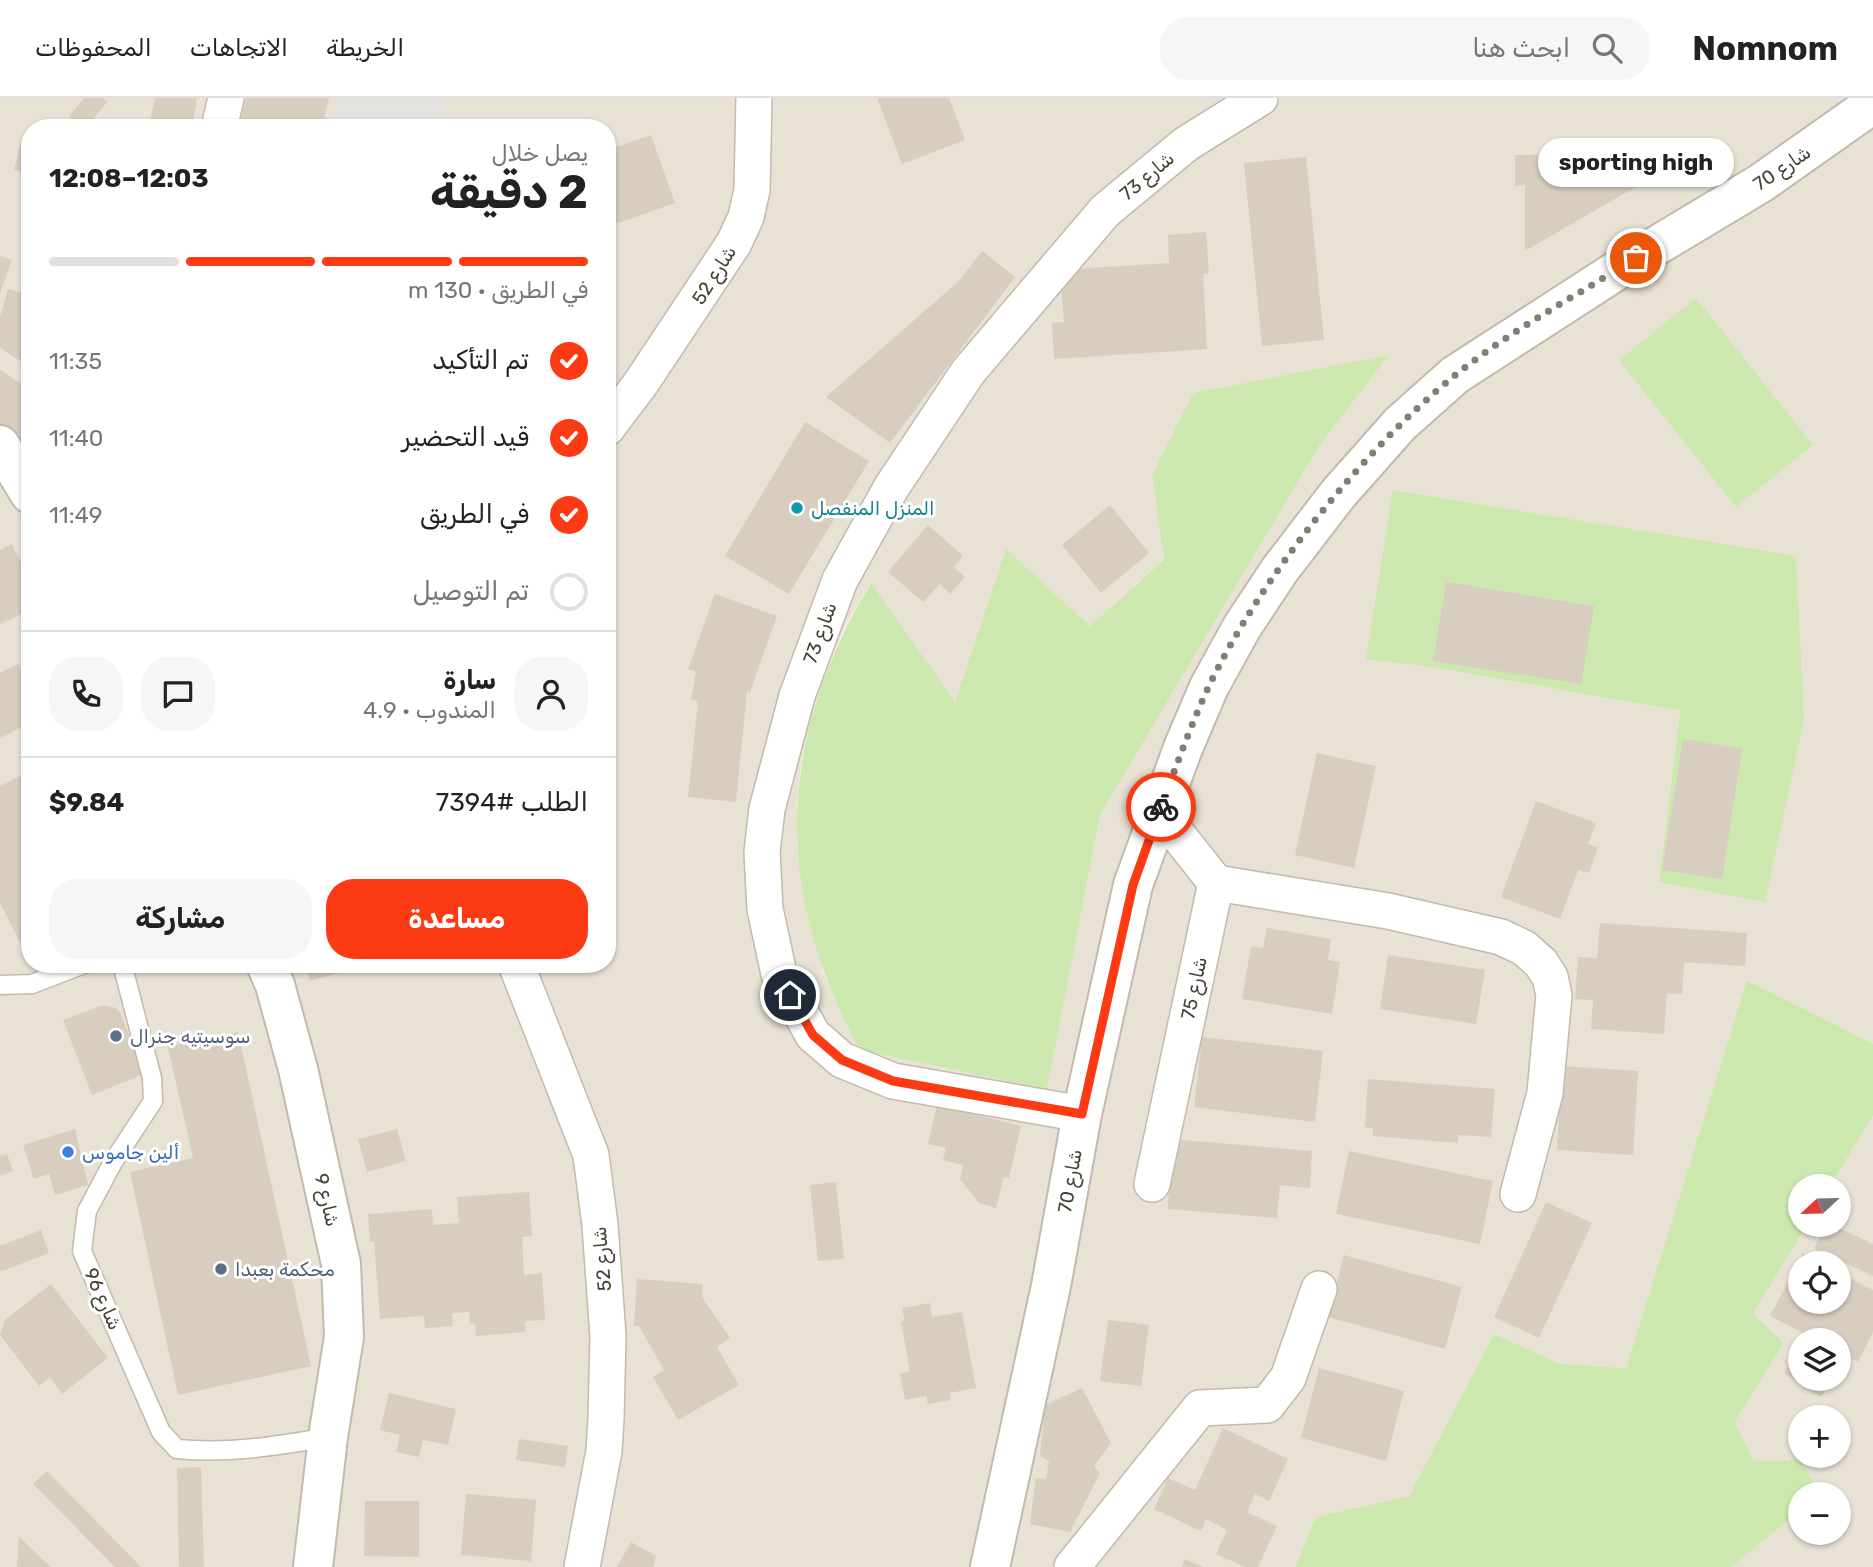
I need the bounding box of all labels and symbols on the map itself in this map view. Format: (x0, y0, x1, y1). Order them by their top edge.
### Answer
callout: sporting high (1538, 139, 1734, 188)
street label: شارع 70 (1749, 140, 1816, 197)
street label: شارع 73 (1115, 147, 1180, 207)
pin (1606, 228, 1666, 288)
street label: شارع 52 (687, 241, 743, 310)
place label: المنزل المنفصل (811, 497, 935, 520)
marker: المنزل المنفصل (789, 500, 805, 516)
street label: شارع 73 (798, 599, 844, 668)
courier (1126, 772, 1196, 842)
street label: شارع 75 (1176, 955, 1214, 1022)
pin (760, 965, 820, 1025)
place label: سوسيتيه جنرال (130, 1025, 250, 1048)
marker: سوسيتيه جنرال (108, 1028, 124, 1044)
place label: ألين جاموس (82, 1141, 179, 1164)
marker: ألين جاموس (60, 1144, 76, 1160)
street label: شارع 70 (1053, 1147, 1089, 1215)
street label: شارع 9 (308, 1171, 344, 1229)
north arrow (1788, 1174, 1852, 1237)
street label: شارع 52 (588, 1225, 618, 1292)
place label: محكمة بعبدا (235, 1258, 335, 1281)
marker: محكمة بعبدا (213, 1261, 229, 1277)
street label: شارع 96 (77, 1265, 127, 1334)

